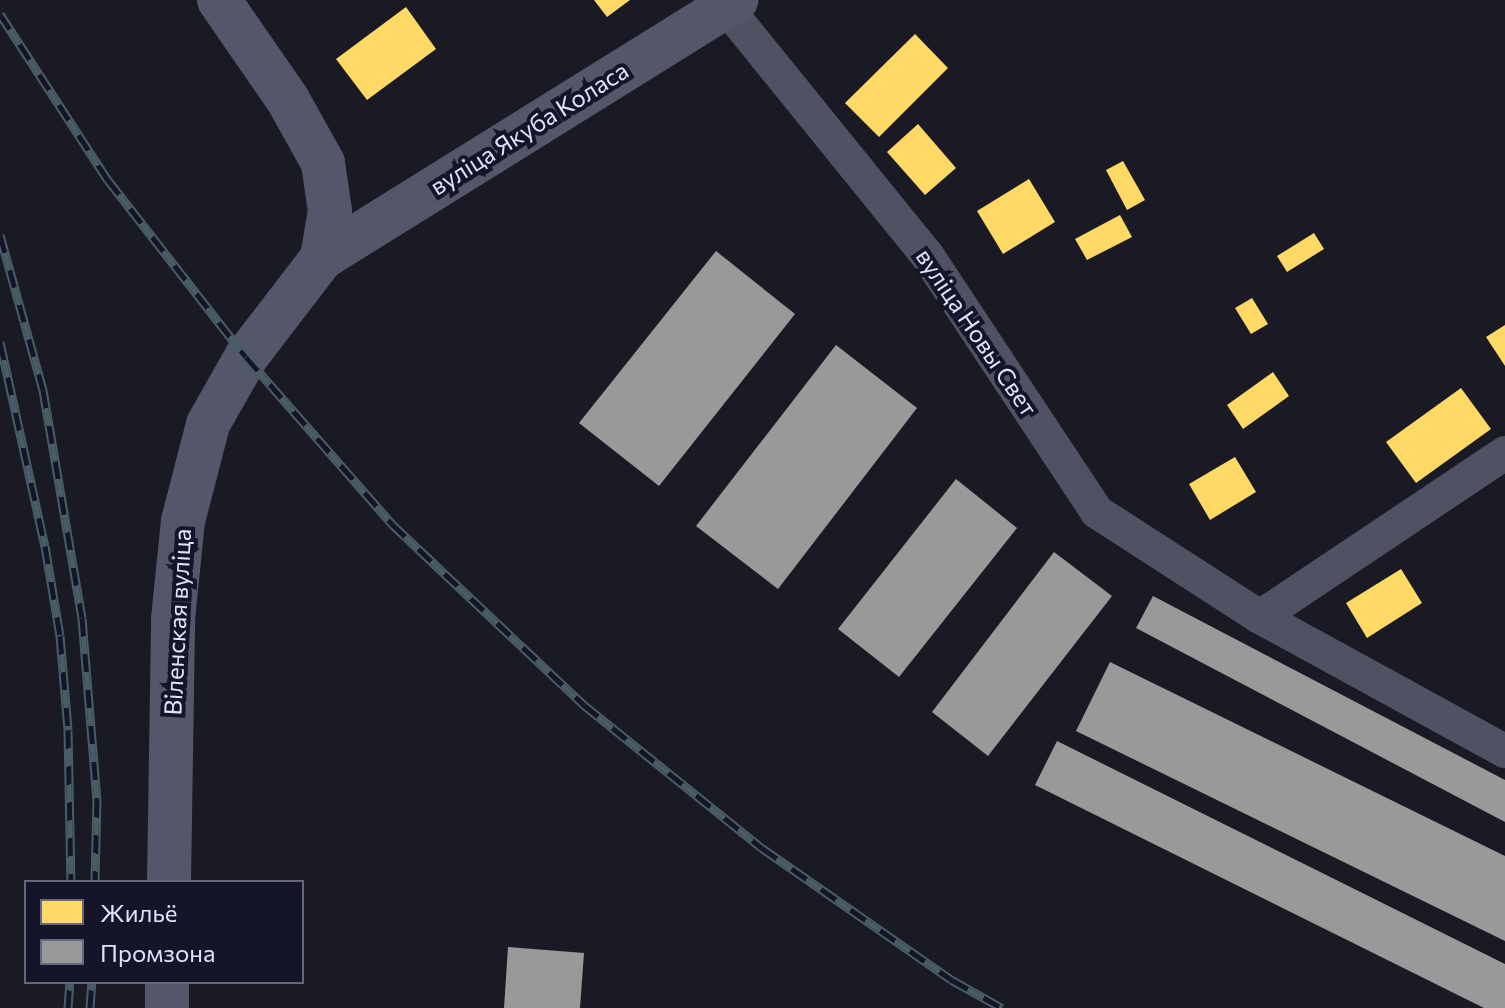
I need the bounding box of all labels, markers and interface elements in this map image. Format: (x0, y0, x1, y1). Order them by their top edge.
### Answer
street label: вуліца Якуба Коласа (425, 55, 633, 201)
street label: вуліца Новы Свет (910, 243, 1044, 421)
street label: Віленская вуліца (158, 528, 196, 716)
legend (24, 880, 304, 984)
text: Жильё (100, 898, 177, 927)
text: Промзона (100, 938, 215, 967)

